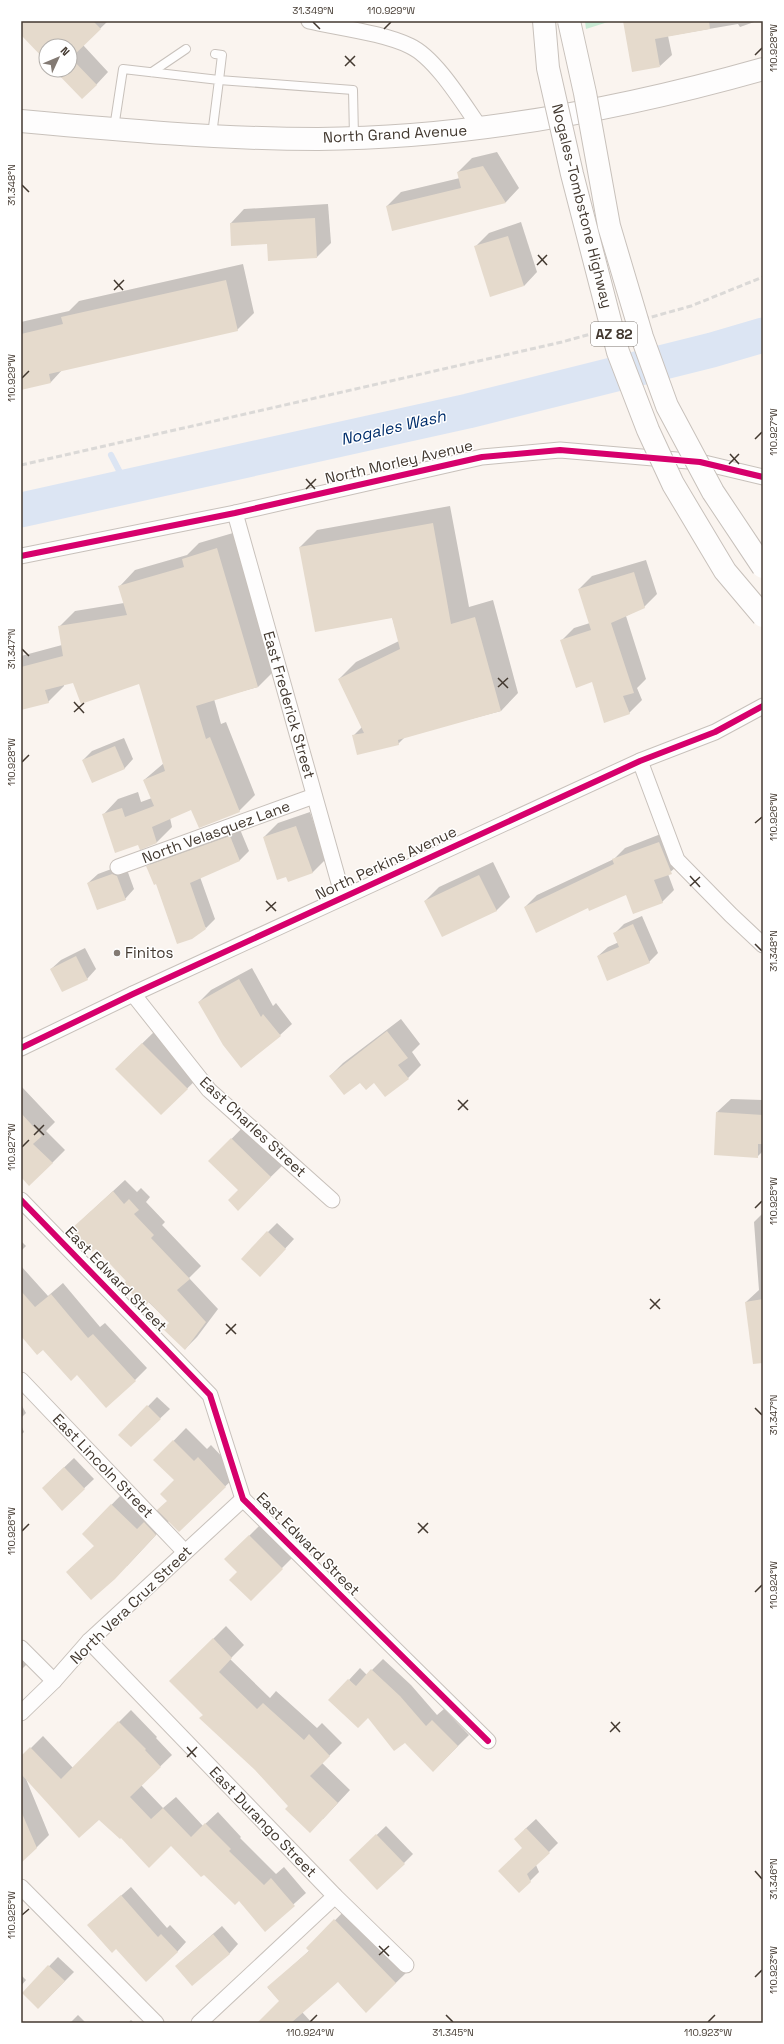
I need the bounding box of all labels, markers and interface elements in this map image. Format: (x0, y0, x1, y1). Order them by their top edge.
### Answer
text: 31.349°N (292, 4, 334, 17)
text: 110.929°W (367, 4, 415, 17)
text: 110.928°W (767, 24, 780, 72)
north arrow (38, 38, 78, 78)
text: N (58, 44, 73, 59)
street label: Nogales-Tombstone Highway (548, 102, 617, 310)
street label: North Grand Avenue (322, 120, 468, 147)
text: 31.348°N (5, 164, 18, 206)
road number: AZ 82 (591, 322, 637, 346)
text: 110.929°W (5, 354, 18, 402)
water label: Nogales Wash (339, 405, 449, 450)
text: 110.927°W (767, 408, 780, 456)
street label: North Morley Avenue (323, 435, 475, 488)
text: 31.347°N (5, 629, 18, 669)
street label: East Frederick Street (259, 629, 320, 781)
text: 110.928°W (5, 738, 18, 786)
text: 110.926°W (767, 793, 780, 841)
street label: North Velasquez Lane (139, 796, 293, 867)
street label: North Perkins Avenue (312, 821, 460, 904)
text: 31.348°N (767, 930, 780, 972)
place label: Finitos (125, 943, 174, 962)
marker: Finitos (112, 948, 122, 958)
street label: East Charles Street (196, 1072, 311, 1181)
text: 110.927°W (5, 1123, 18, 1171)
text: 110.925°W (767, 1177, 780, 1225)
street label: East Edward Street (61, 1222, 171, 1335)
text: 31.347°N (767, 1395, 780, 1435)
street label: East Lincoln Street (49, 1410, 158, 1522)
street label: East Edward Street (253, 1488, 364, 1600)
text: 110.926°W (5, 1507, 18, 1555)
street label: North Vera Cruz Street (66, 1541, 196, 1668)
text: 110.924°W (767, 1561, 780, 1609)
street label: East Durango Street (206, 1762, 321, 1881)
text: 31.346°N (767, 1858, 780, 1900)
text: 110.925°W (5, 1891, 18, 1939)
text: 110.923°W (767, 1946, 780, 1994)
text: 110.924°W (286, 2026, 334, 2039)
text: 31.345°N (432, 2026, 474, 2039)
text: 110.923°W (684, 2026, 732, 2039)

